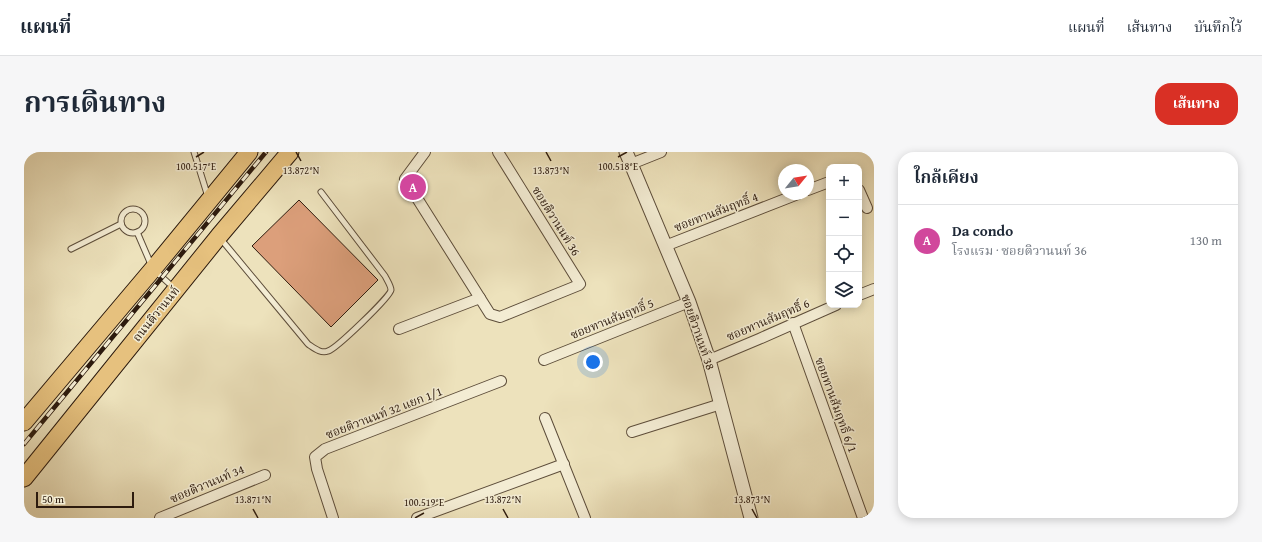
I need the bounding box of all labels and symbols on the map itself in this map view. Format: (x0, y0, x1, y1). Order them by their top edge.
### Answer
text: 100.517°E (176, 159, 216, 174)
text: 100.518°E (598, 159, 638, 174)
text: 13.872°N (283, 163, 320, 178)
text: 13.873°N (533, 163, 570, 178)
north arrow (778, 164, 814, 200)
pin: A (400, 172, 426, 202)
street label: ซอยติวานนท์ 36 (528, 183, 585, 259)
street label: ซอยทานสัมฤทธิ์ 4 (671, 188, 760, 235)
street label: ถนนติวานนท์ (128, 282, 183, 345)
street label: ซอยติวานนท์ 38 (678, 292, 719, 372)
street label: ซอยทานสัมฤทธิ์ 5 (568, 294, 656, 343)
street label: ซอยทานสัมฤทธิ์ 6 (724, 294, 812, 345)
your location (583, 352, 603, 372)
street label: ซอยทานสัมฤทธิ์ 6/1 (811, 355, 862, 455)
street label: ซอยติวานนท์ 32 แยก 1/1 (323, 382, 445, 443)
street label: ซอยติวานนท์ 34 (167, 460, 247, 507)
scale bar (36, 490, 134, 509)
text: 13.871°N (235, 492, 272, 507)
text: 13.872°N (485, 492, 522, 507)
text: 13.873°N (734, 492, 771, 507)
text: 100.519°E (404, 495, 444, 510)

